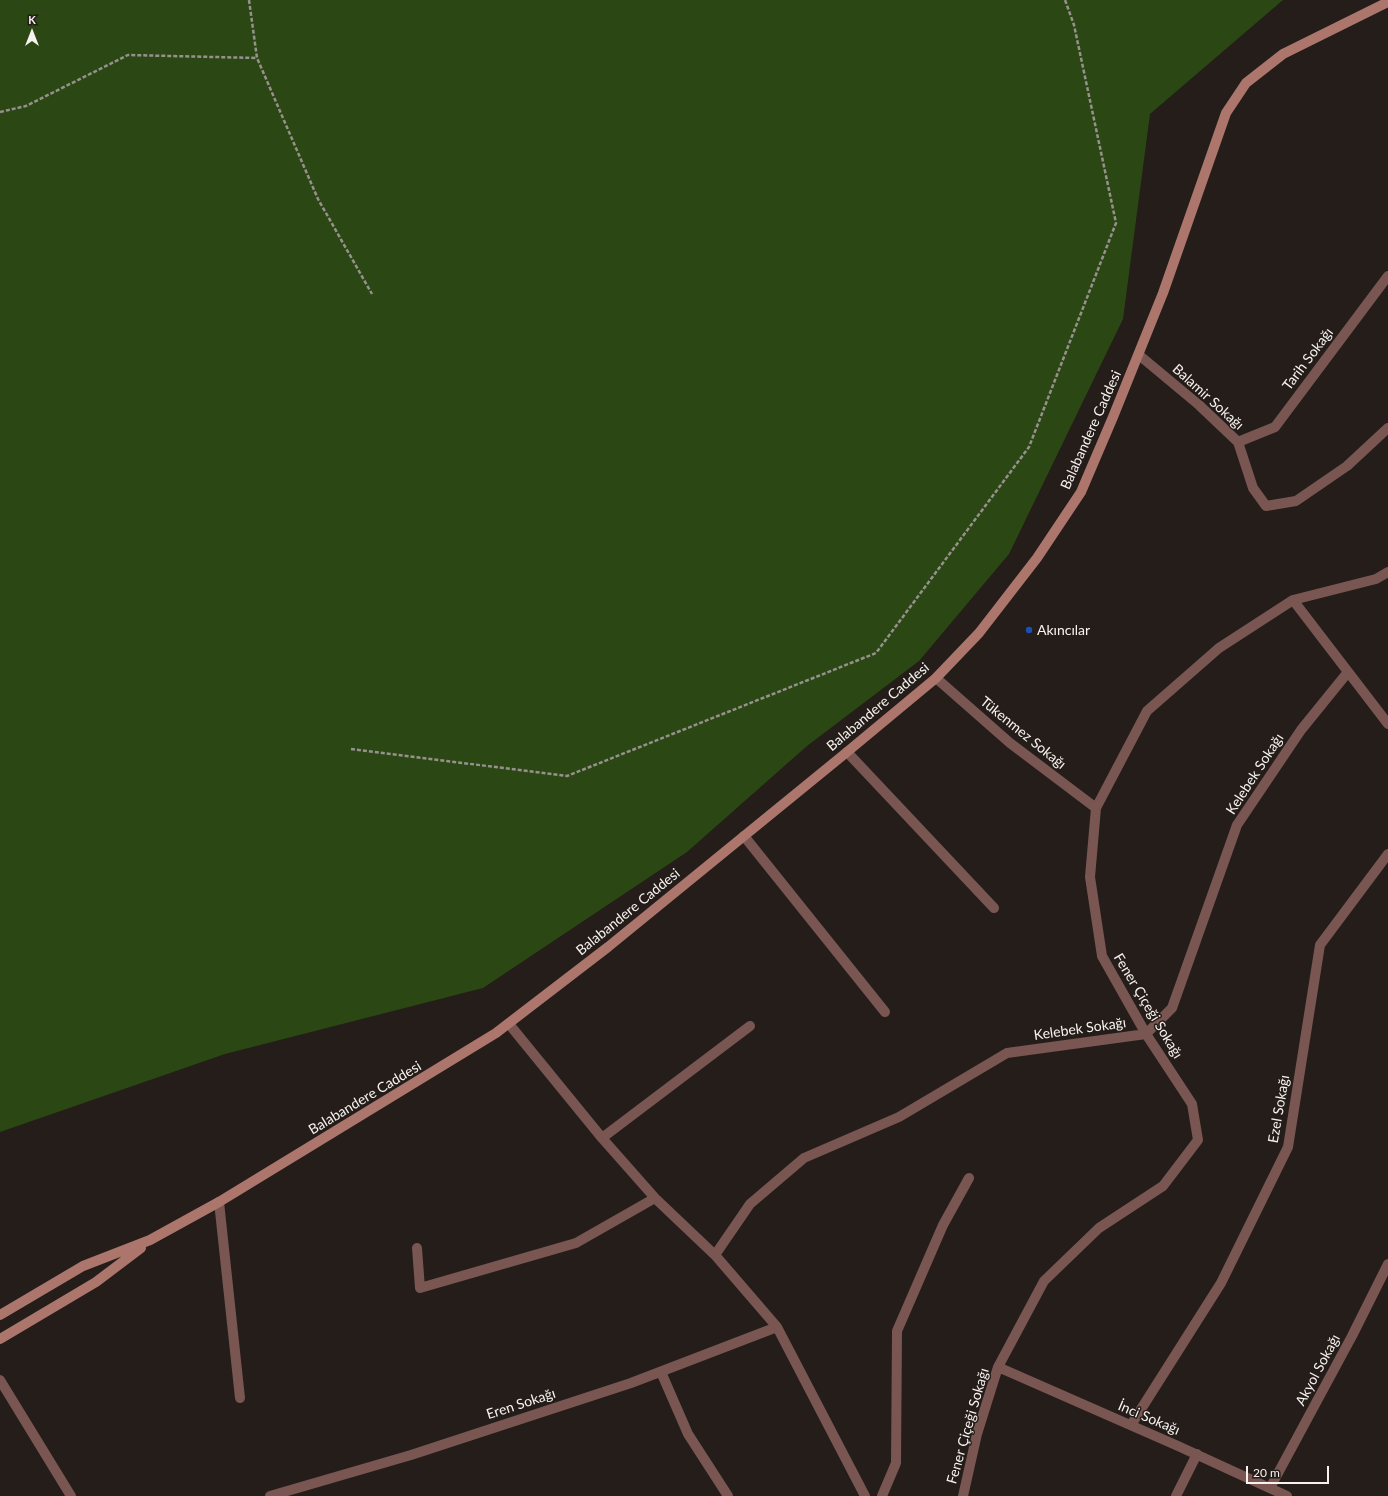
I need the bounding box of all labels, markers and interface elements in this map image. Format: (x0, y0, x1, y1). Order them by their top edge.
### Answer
north arrow (12, 12, 52, 52)
text: K (28, 13, 36, 26)
street label: Tarih Sokağı (1279, 325, 1337, 393)
street label: Balamir Sokağı (1169, 361, 1247, 433)
street label: Balabandere Caddesi (1057, 368, 1125, 492)
place label: Akıncılar (1037, 622, 1090, 638)
marker: Akıncılar (1024, 625, 1034, 635)
street label: Balabandere Caddesi (823, 659, 933, 755)
street label: Tükenmez Sokağı (977, 693, 1069, 773)
street label: Kelebek Sokağı (1223, 730, 1287, 818)
street label: Balabandere Caddesi (573, 865, 683, 959)
street label: Fener Çiçeği Sokağı (1110, 950, 1186, 1062)
street label: Kelebek Sokağı (1033, 1014, 1127, 1044)
street label: Balabandere Caddesi (306, 1058, 424, 1138)
street label: Ezel Sokağı (1265, 1074, 1293, 1144)
street label: Akyol Sokağı (1292, 1331, 1344, 1409)
street label: Fener Çiçeği Sokağı (943, 1366, 993, 1486)
street label: Eren Sokağı (484, 1385, 558, 1423)
street label: İnci Sokağı (1116, 1397, 1182, 1439)
scale bar (1248, 1458, 1331, 1484)
text: 20 m (1253, 1465, 1280, 1480)

